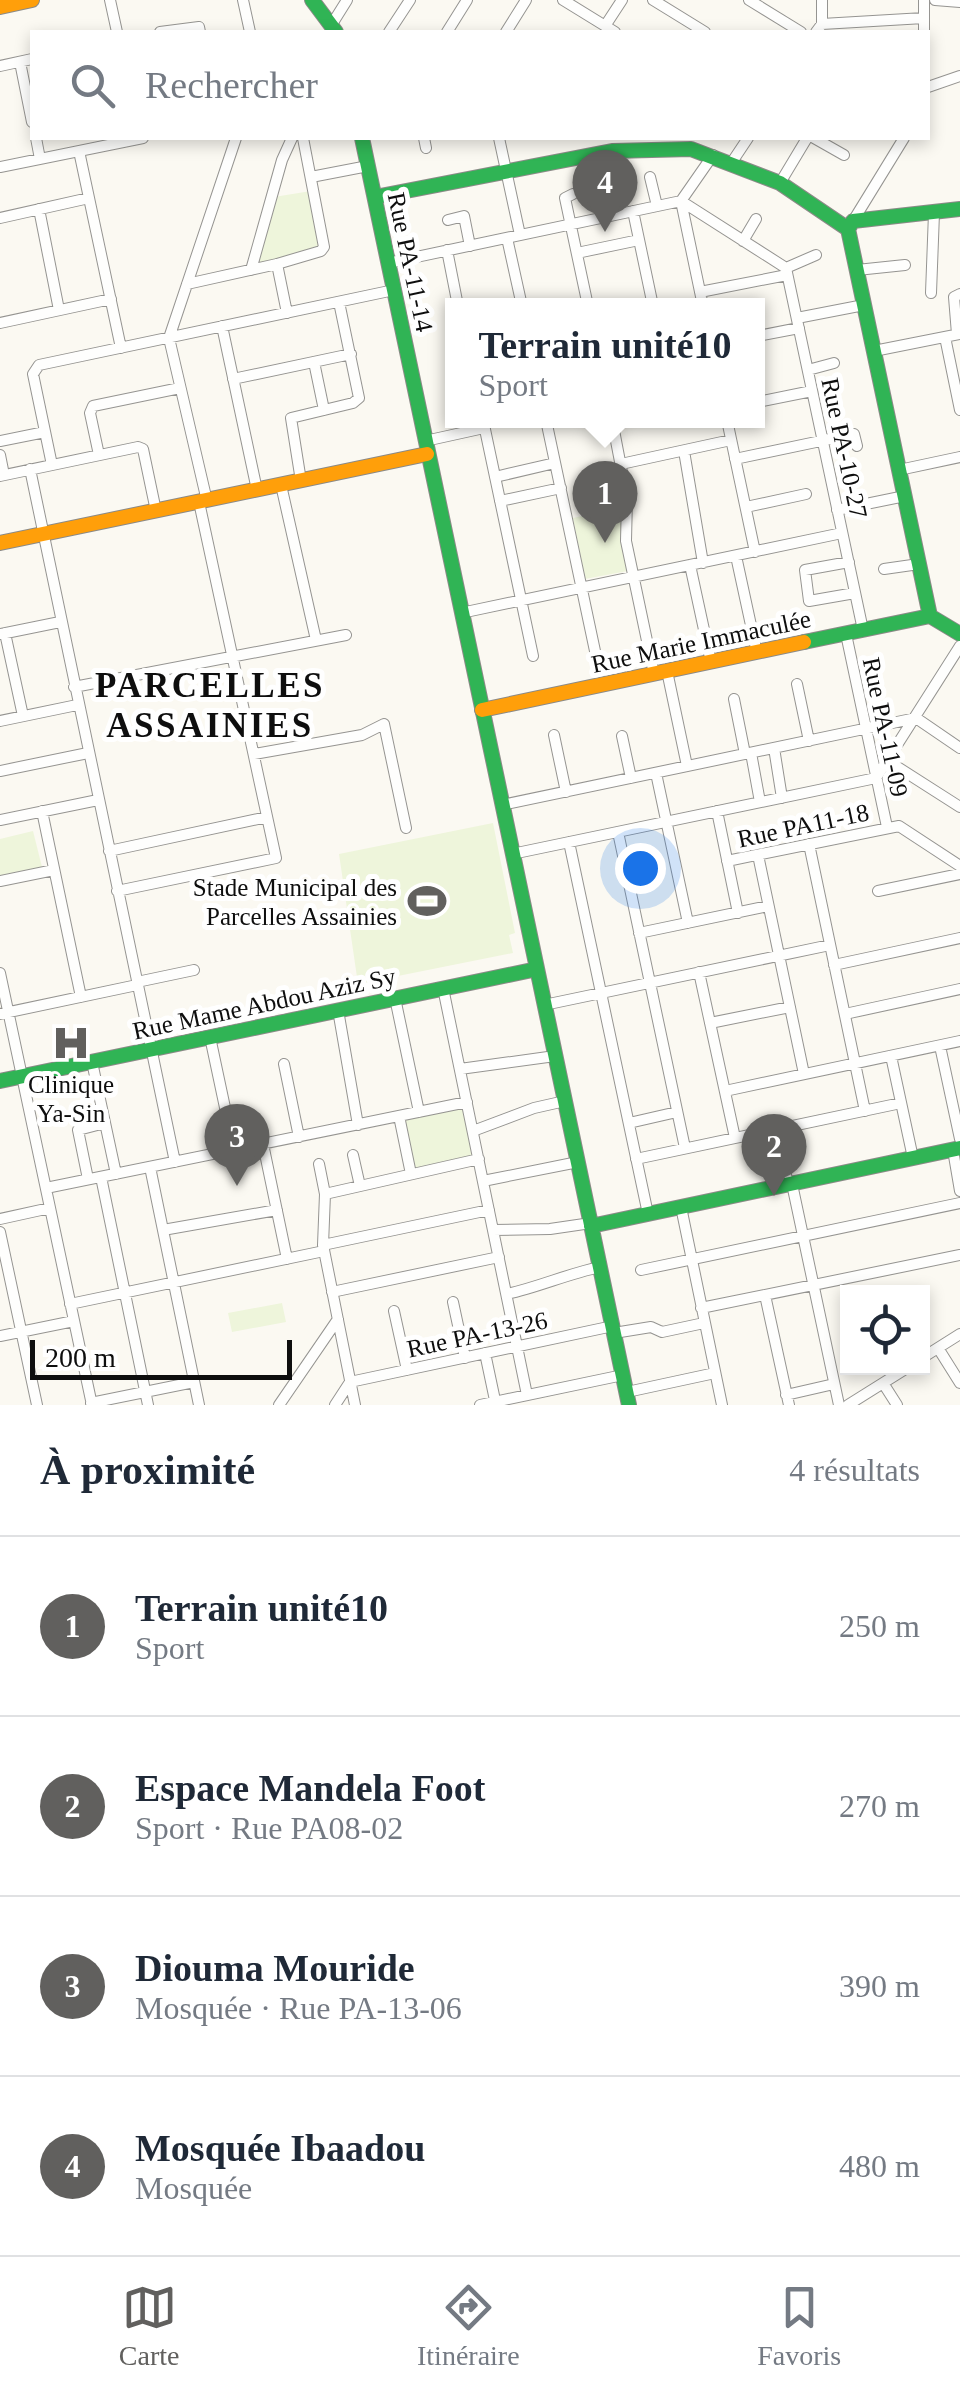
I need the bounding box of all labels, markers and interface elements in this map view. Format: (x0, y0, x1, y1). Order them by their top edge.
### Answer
search box (30, 30, 930, 140)
icon: search (65, 58, 120, 113)
text: Rechercher (145, 64, 318, 106)
pin: 4 (572, 150, 638, 232)
street label: Rue PA-11-14 (383, 190, 439, 335)
popup (445, 298, 765, 428)
text: Terrain unité10 (479, 324, 732, 366)
text: Sport (479, 367, 548, 403)
street label: Rue PA-10-27 (816, 375, 873, 521)
pin: 1 (572, 460, 638, 543)
street label: Rue Marie Immaculée (589, 605, 813, 678)
street label: Rue PA-11-09 (858, 655, 913, 799)
district label: PARCELLES ASSAINIES (95, 666, 325, 745)
street label: Rue PA11-18 (735, 798, 871, 853)
your location (615, 843, 666, 894)
place label: Stade Municipal des Parcelles Assainies (193, 874, 397, 930)
sports icon: Stade Municipal des Parcelles Assainies (406, 880, 448, 922)
street label: Rue Mame Abdou Aziz Sy (130, 962, 398, 1045)
hospital icon: Clinique Ya-Sin (50, 1022, 92, 1064)
place label: Clinique Ya-Sin (28, 1071, 114, 1127)
pin: 3 (204, 1104, 270, 1186)
pin: 2 (742, 1114, 806, 1196)
map controls (840, 1285, 930, 1375)
button: locate (840, 1285, 930, 1375)
street label: Rue PA-13-26 (404, 1306, 550, 1363)
scale bar (30, 1335, 292, 1380)
text: 200 m (45, 1342, 116, 1373)
text: À proximité (40, 1447, 255, 1493)
text: 4 résultats (789, 1452, 920, 1488)
text: Terrain unité10 (135, 1587, 388, 1629)
text: 1 (65, 1608, 81, 1644)
text: 250 m (839, 1608, 920, 1644)
text: Sport (135, 1630, 204, 1666)
text: Espace Mandela Foot (135, 1767, 485, 1809)
text: 2 (65, 1788, 81, 1824)
text: 270 m (839, 1788, 920, 1824)
text: Sport · Rue PA08-02 (135, 1810, 403, 1846)
text: Diouma Mouride (135, 1947, 415, 1989)
text: 3 (65, 1968, 81, 2004)
text: 390 m (839, 1968, 920, 2004)
text: Mosquée · Rue PA-13-06 (135, 1990, 462, 2026)
text: Mosquée Ibaadou (135, 2127, 425, 2169)
text: 4 (65, 2148, 81, 2184)
text: 480 m (839, 2148, 920, 2184)
text: Mosquée (135, 2170, 252, 2206)
tab: Carte (119, 2280, 179, 2372)
tab: Itinéraire (417, 2280, 520, 2372)
tab: Favoris (757, 2280, 841, 2372)

